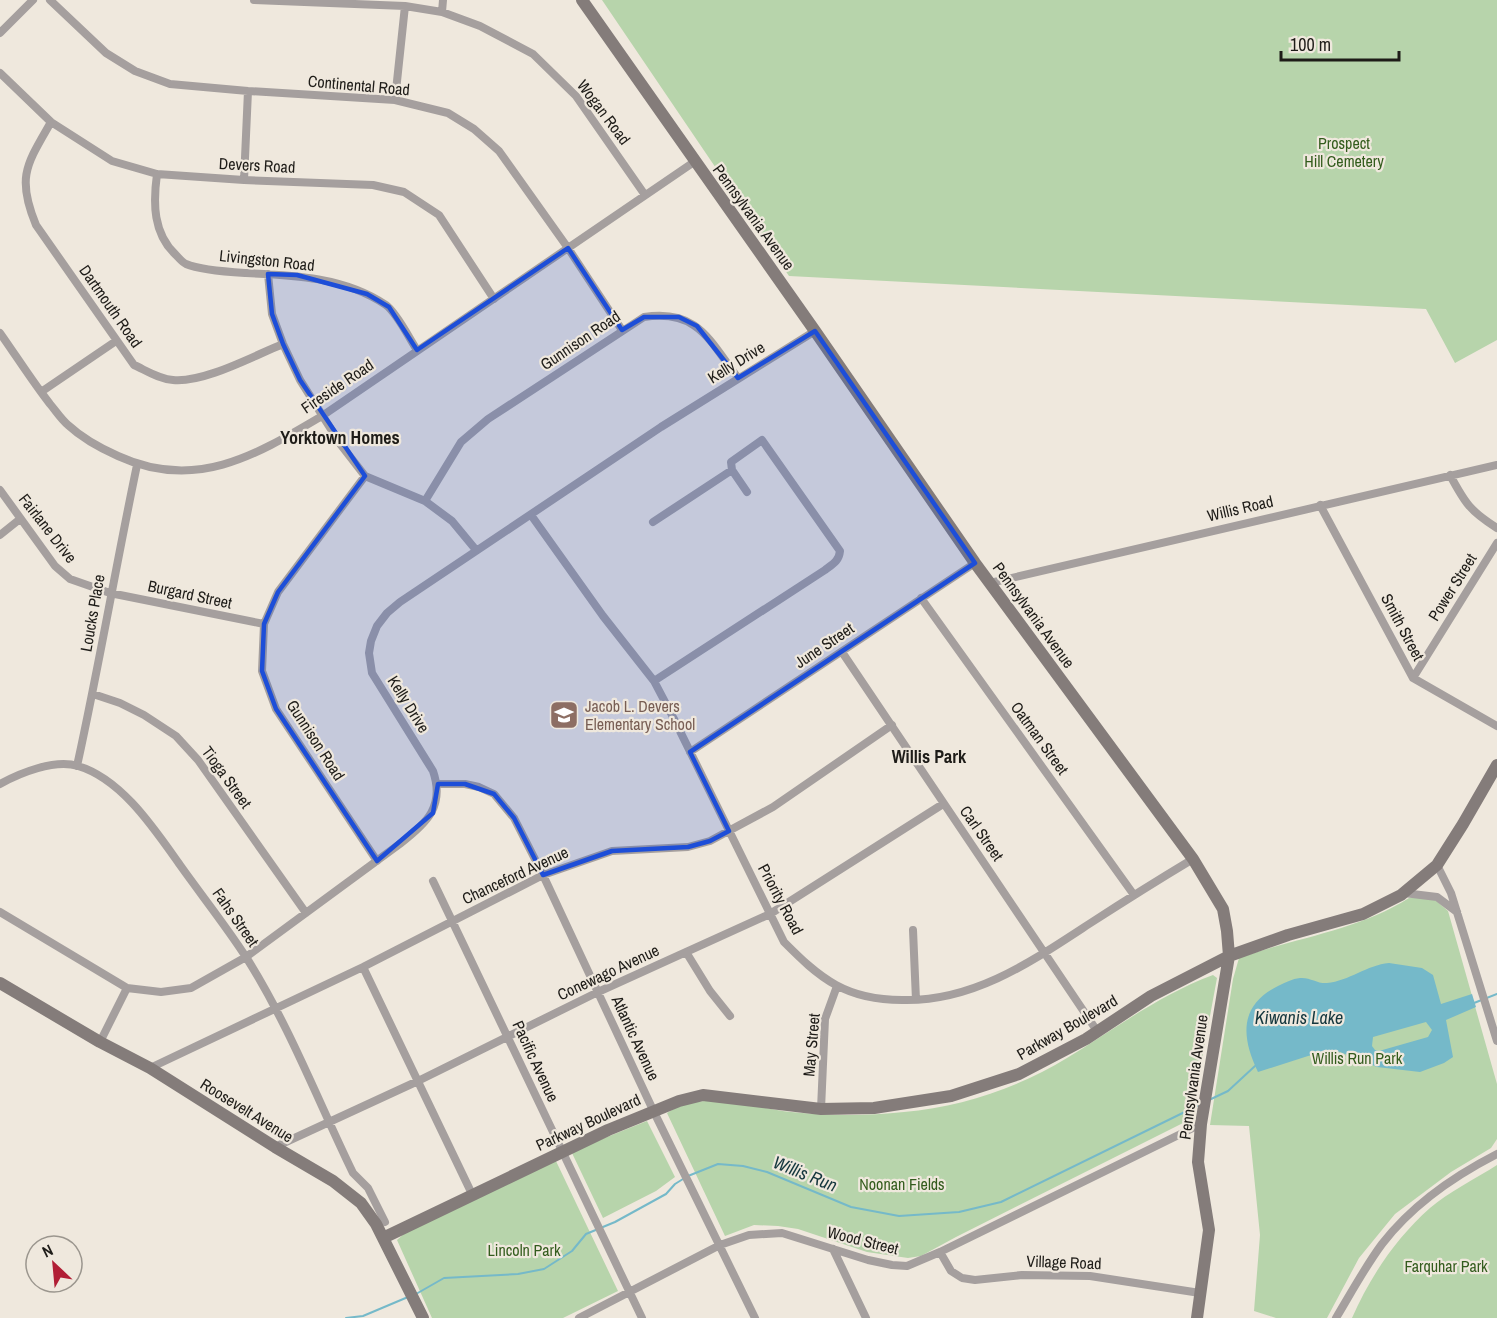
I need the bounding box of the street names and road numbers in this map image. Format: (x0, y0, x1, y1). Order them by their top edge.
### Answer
street label: Continental Road (307, 70, 411, 100)
street label: Wogan Road (572, 75, 636, 149)
street label: Devers Road (218, 152, 296, 178)
street label: Pennsylvania Avenue (708, 160, 800, 274)
street label: Livingston Road (218, 244, 316, 276)
street label: Dartmouth Road (74, 260, 148, 352)
street label: Gunnison Road (536, 305, 624, 375)
street label: Kelly Drive (703, 336, 769, 388)
street label: Fireside Road (296, 354, 378, 418)
street label: Fairlane Drive (14, 489, 82, 567)
street label: Willis Road (1205, 490, 1275, 526)
street label: Power Street (1423, 549, 1482, 625)
street label: Pennsylvania Avenue (988, 558, 1080, 672)
street label: Loucks Place (74, 573, 110, 653)
street label: Burgard Street (146, 574, 234, 614)
street label: Smith Street (1376, 590, 1430, 665)
street label: June Street (790, 617, 858, 673)
street label: Kelly Drive (383, 671, 435, 737)
street label: Gunnison Road (282, 695, 350, 785)
street label: Oatman Street (1006, 697, 1074, 779)
street label: Tioga Street (197, 741, 257, 813)
street label: Carl Street (955, 801, 1009, 865)
street label: Chanceford Avenue (458, 841, 572, 909)
street label: Priority Road (753, 860, 809, 938)
street label: Fahs Street (208, 883, 264, 951)
street label: Conewago Avenue (554, 939, 662, 1005)
street label: Parkway Boulevard (1013, 989, 1121, 1065)
street label: Atlantic Avenue (606, 991, 665, 1084)
street label: May Street (797, 1012, 825, 1078)
street label: Pennsylvania Avenue (1173, 1013, 1213, 1141)
street label: Pacific Avenue (508, 1017, 564, 1105)
street label: Roosevelt Avenue (196, 1073, 298, 1147)
street label: Parkway Boulevard (532, 1088, 644, 1156)
street label: Wood Street (825, 1221, 901, 1260)
street label: Village Road (1026, 1250, 1102, 1274)

